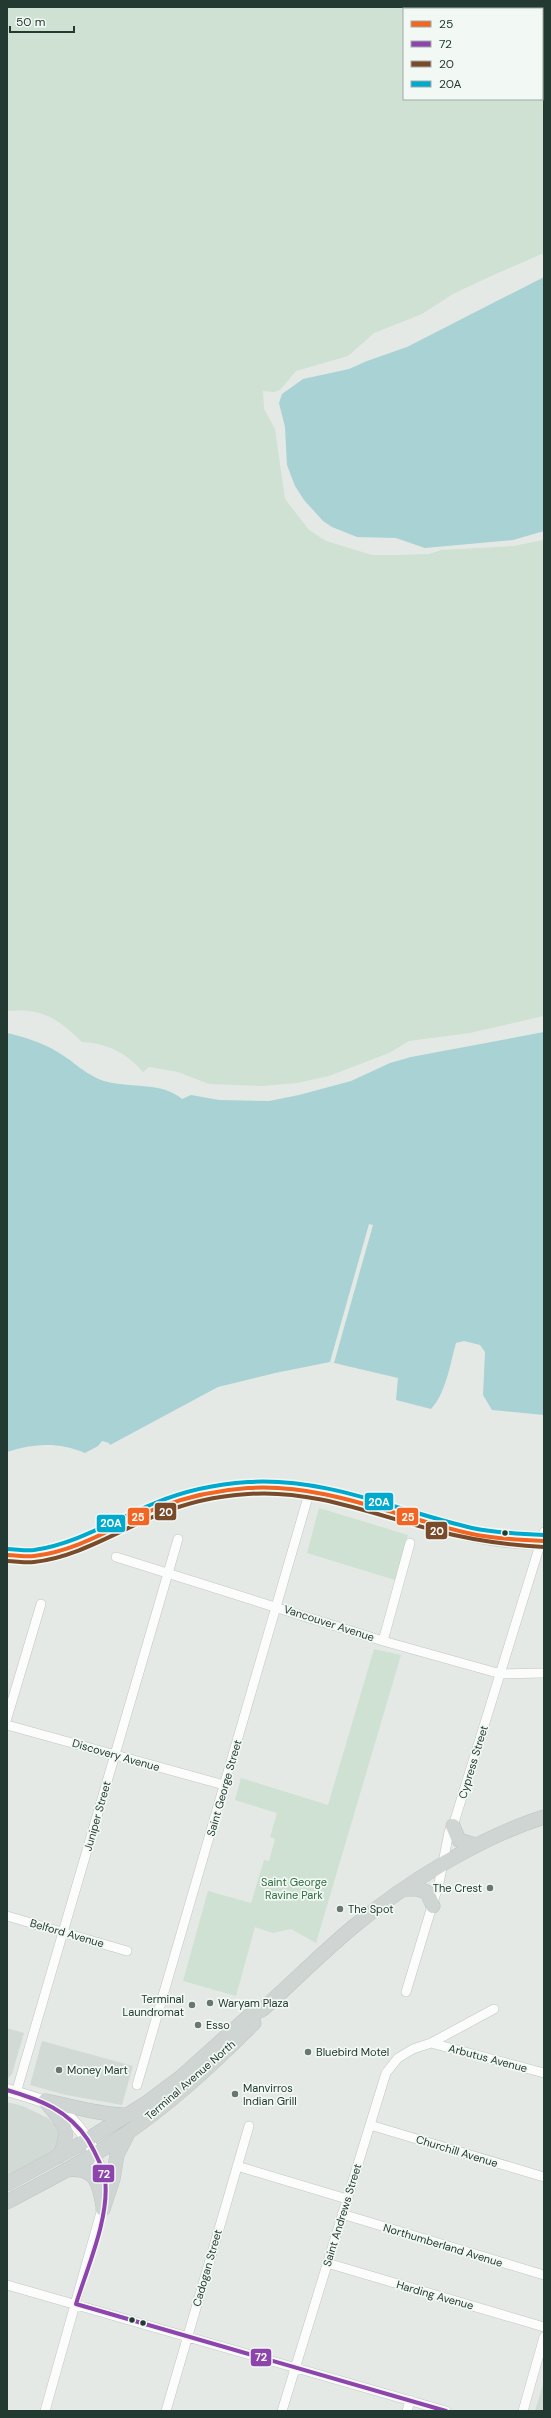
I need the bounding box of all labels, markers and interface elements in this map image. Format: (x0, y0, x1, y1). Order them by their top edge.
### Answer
scale bar (10, 8, 74, 34)
legend (403, 8, 543, 100)
text: 50 m (16, 14, 45, 30)
text: 25 (439, 16, 453, 32)
text: 72 (439, 36, 452, 52)
text: 20 (439, 56, 454, 72)
text: 20A (439, 76, 462, 92)
line badge: 20A (364, 1492, 394, 1511)
text: 20A (368, 1495, 390, 1509)
line badge: 20 (154, 1502, 177, 1521)
text: 20 (159, 1505, 173, 1519)
line badge: 25 (127, 1507, 150, 1526)
line badge: 25 (396, 1507, 419, 1526)
text: 25 (131, 1510, 145, 1524)
text: 25 (401, 1510, 415, 1524)
line badge: 20A (96, 1514, 126, 1533)
text: 20A (100, 1516, 122, 1530)
line badge: 20 (425, 1521, 448, 1540)
text: 20 (430, 1524, 444, 1538)
unlabelled marker (500, 1528, 510, 1538)
street label: Vancouver Avenue (282, 1602, 376, 1644)
street label: Cypress Street (455, 1724, 491, 1800)
street label: Discovery Avenue (71, 1736, 161, 1774)
street label: Saint George Street (204, 1738, 244, 1838)
street label: Juniper Street (80, 1779, 114, 1853)
park label: Saint George Ravine Park (261, 1875, 327, 1902)
place label: The Crest (433, 1881, 482, 1895)
marker: The Crest (485, 1883, 495, 1893)
place label: The Spot (348, 1902, 394, 1916)
marker: The Spot (335, 1904, 345, 1914)
street label: Belford Avenue (28, 1916, 106, 1950)
place label: Terminal Laundromat (122, 1992, 184, 2019)
place label: Waryam Plaza (218, 1996, 289, 2010)
marker: Waryam Plaza (205, 1998, 215, 2008)
marker: Terminal Laundromat (187, 2000, 197, 2010)
place label: Esso (206, 2018, 230, 2032)
marker: Esso (193, 2020, 203, 2030)
street label: Terminal Avenue North (142, 2037, 238, 2123)
street label: Arbutus Avenue (447, 2041, 529, 2075)
place label: Bluebird Motel (316, 2045, 389, 2059)
marker: Bluebird Motel (303, 2047, 313, 2057)
place label: Money Mart (67, 2063, 128, 2077)
marker: Money Mart (54, 2065, 64, 2075)
place label: Manvirros Indian Grill (243, 2081, 297, 2108)
marker: Manvirros Indian Grill (230, 2089, 240, 2099)
street label: Churchill Avenue (414, 2132, 500, 2170)
street label: Saint Andrews Street (320, 2162, 364, 2268)
line badge: 72 (92, 2164, 115, 2183)
text: 72 (98, 2167, 110, 2181)
street label: Northumberland Avenue (382, 2220, 504, 2270)
street label: Cadogan Street (189, 2228, 225, 2308)
street label: Harding Avenue (395, 2277, 475, 2313)
unlabelled marker (127, 2315, 137, 2325)
unlabelled marker (138, 2318, 148, 2328)
line badge: 72 (250, 2348, 272, 2367)
text: 72 (255, 2350, 267, 2364)

